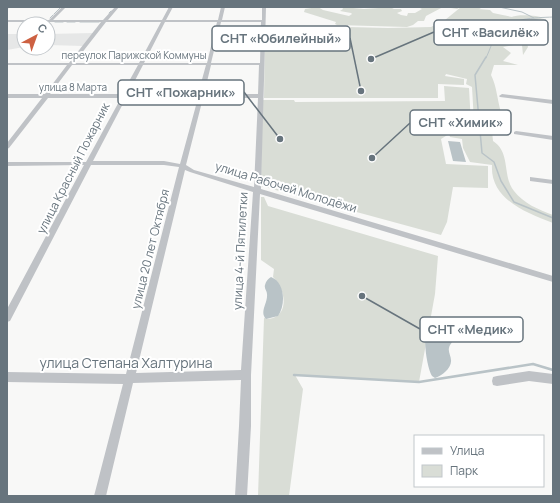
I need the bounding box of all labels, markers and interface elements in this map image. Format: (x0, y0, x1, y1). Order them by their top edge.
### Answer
north arrow (16, 16, 56, 56)
text: С (35, 20, 51, 36)
callout: СНТ «Василёк» (434, 20, 548, 45)
text: СНТ «Василёк» (442, 23, 540, 41)
callout: СНТ «Юбилейный» (212, 26, 350, 51)
text: СНТ «Юбилейный» (220, 29, 342, 47)
street label: переулок Парижской Коммуны (62, 48, 206, 62)
street label: улица 8 Марта (39, 80, 107, 94)
callout: СНТ «Пожарник» (118, 80, 244, 105)
text: СНТ «Пожарник» (126, 83, 236, 101)
street label: улица Красный Пожарник (32, 99, 114, 237)
callout: СНТ «Химик» (410, 110, 511, 135)
text: СНТ «Химик» (418, 113, 504, 131)
street label: улица Рабочей Молодёжи (213, 157, 359, 217)
street label: улица 20 лет Октября (127, 187, 173, 311)
street label: улица 4-й Пятилетки (228, 192, 252, 310)
callout: СНТ «Медик» (420, 317, 523, 342)
text: СНТ «Медик» (428, 320, 514, 338)
street label: улица Степана Халтурина (39, 353, 213, 372)
legend (414, 435, 544, 487)
text: Улица (450, 442, 484, 459)
text: Парк (450, 462, 479, 479)

